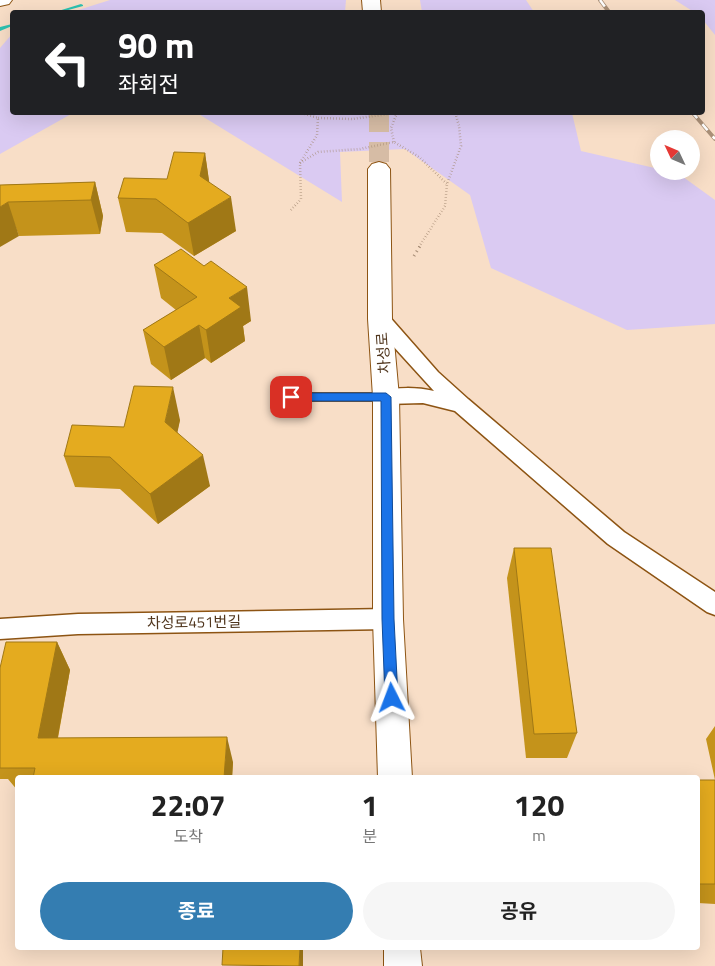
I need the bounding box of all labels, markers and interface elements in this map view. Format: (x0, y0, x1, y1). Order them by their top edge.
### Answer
text: 90 m (118, 18, 194, 72)
icon: left (35, 30, 100, 95)
text: 좌회전 (118, 67, 179, 101)
north arrow (650, 130, 700, 180)
map controls (650, 130, 700, 180)
street label: 차성로 (370, 332, 396, 374)
pin (270, 376, 312, 418)
icon: arrive (277, 383, 305, 411)
street label: 차성로451번길 (147, 610, 241, 634)
position arrow (365, 671, 417, 723)
text: 22:07 (151, 782, 226, 828)
text: 1 (361, 782, 378, 828)
text: 120 (514, 782, 564, 828)
text: m (532, 823, 546, 847)
text: 도착 (173, 824, 203, 848)
text: 분 (362, 824, 377, 848)
button: 종료 (40, 882, 353, 940)
button: 공유 (363, 882, 675, 940)

